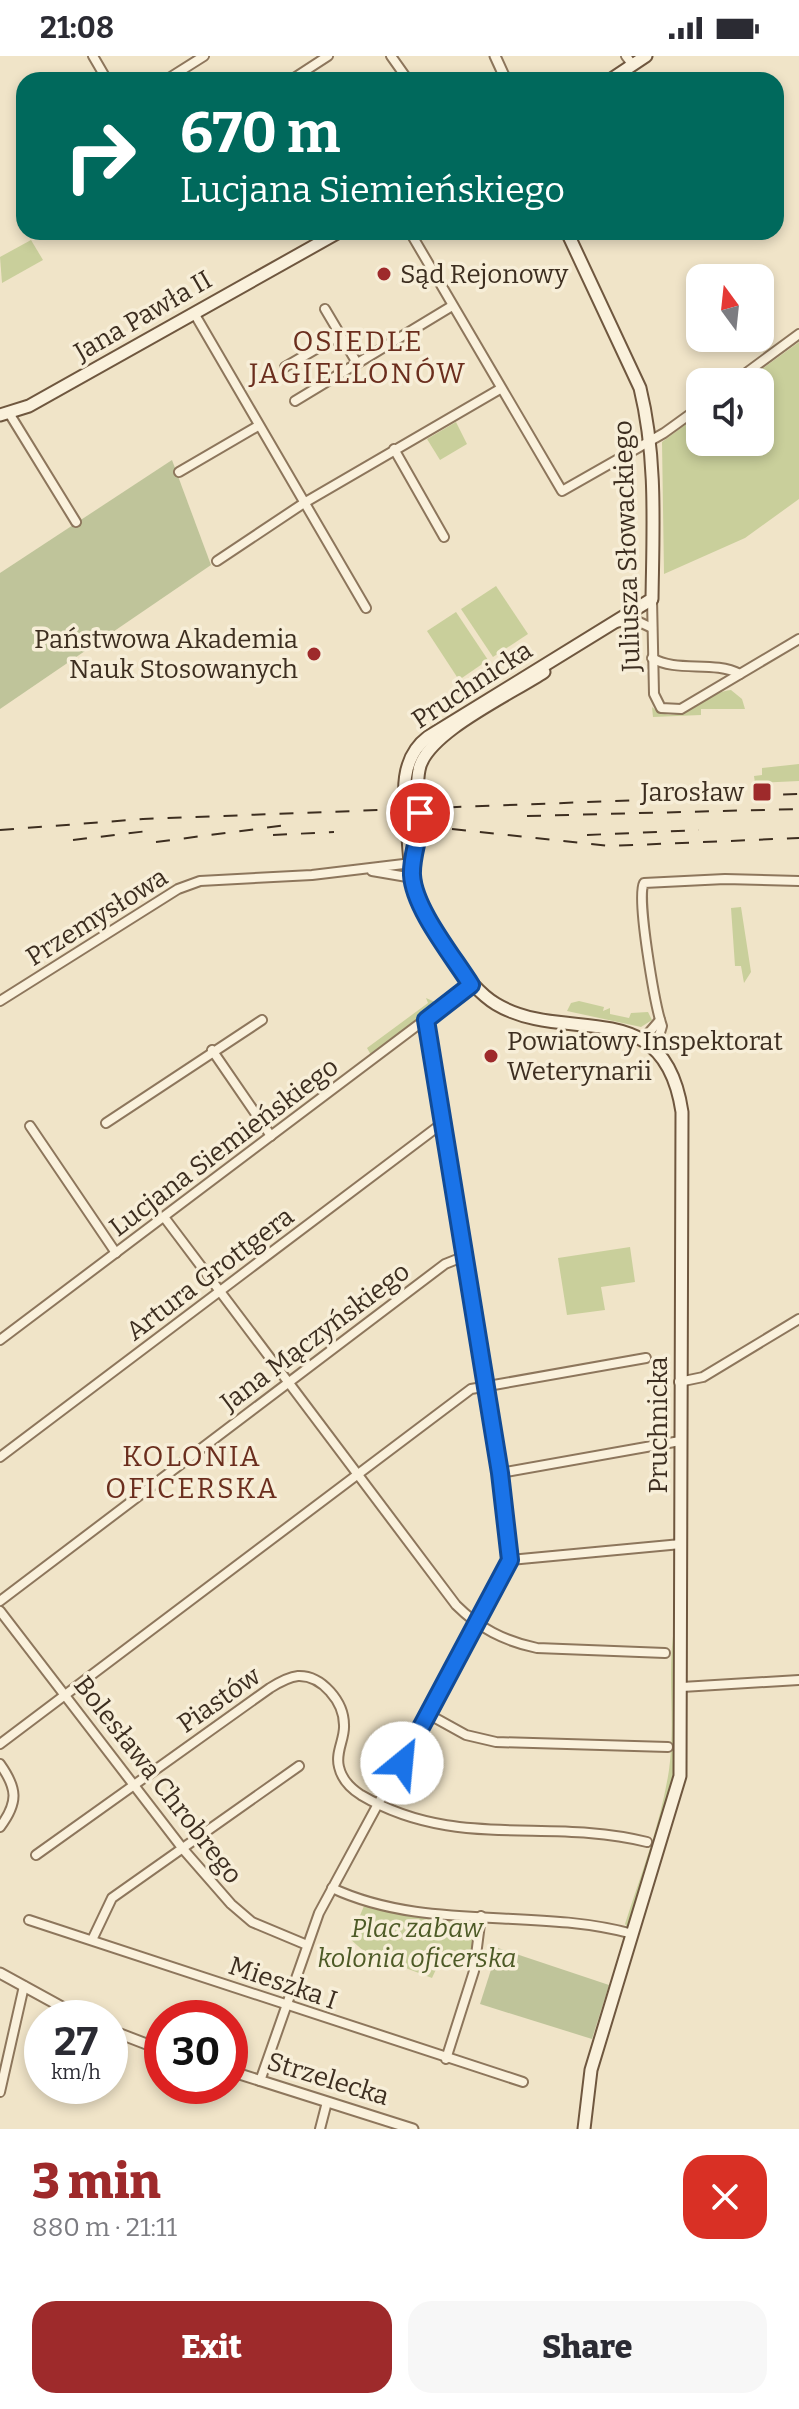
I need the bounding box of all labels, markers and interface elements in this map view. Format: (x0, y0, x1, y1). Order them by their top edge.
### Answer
text: 21:08 (40, 10, 114, 46)
text: 670 m (180, 100, 341, 167)
icon: right (48, 104, 152, 208)
text: Lucjana Siemieńskiego (180, 168, 565, 212)
place label: Sąd Rejonowy (400, 259, 568, 290)
street label: Jana Pawła II (68, 264, 217, 368)
north arrow (686, 264, 774, 352)
map controls (686, 264, 774, 456)
marker: Sąd Rejonowy (375, 265, 393, 283)
district label: OSIEDLE JAGIELLONÓW (248, 325, 467, 390)
button: sound (686, 368, 774, 456)
street label: Juliusza Słowackiego (607, 420, 647, 673)
place label: Państwowa Akademia Nauk Stosowanych (34, 624, 298, 685)
street label: Pruchnicka (406, 635, 538, 735)
marker: Państwowa Akademia Nauk Stosowanych (305, 645, 323, 663)
place label: Jarosław (639, 777, 744, 808)
pin (386, 779, 454, 847)
marker: Jarosław (751, 781, 773, 803)
icon: arrive (398, 791, 442, 835)
street label: Przemysłowa (21, 861, 173, 973)
place label: Powiatowy Inspektorat Weterynarii (507, 1026, 784, 1087)
marker: Powiatowy Inspektorat Weterynarii (482, 1047, 500, 1065)
street label: Lucjana Siemieńskiego (104, 1051, 344, 1243)
street label: Artura Grottgera (120, 1201, 300, 1347)
street label: Jana Mączyńskiego (214, 1256, 416, 1419)
street label: Pruchnicka (643, 1356, 674, 1494)
district label: KOLONIA OFICERSKA (105, 1440, 279, 1505)
street label: Piastów (172, 1660, 266, 1740)
street label: Bolesława Chrobrego (67, 1670, 249, 1890)
position arrow (360, 1721, 444, 1805)
park label: Plac zabaw kolonia oficerska (318, 1913, 516, 1974)
street label: Mieszka I (225, 1950, 341, 2016)
speed limit sign: 30 (144, 2000, 248, 2104)
text: 27 (54, 2018, 98, 2066)
street label: Strzelecka (263, 2046, 393, 2112)
text: km/h (51, 2060, 101, 2084)
text: 3 min (32, 2153, 161, 2211)
button: close (683, 2155, 767, 2239)
text: 880 m · 21:11 (32, 2212, 177, 2243)
button: Exit (32, 2301, 392, 2393)
button: Share (408, 2301, 767, 2393)

